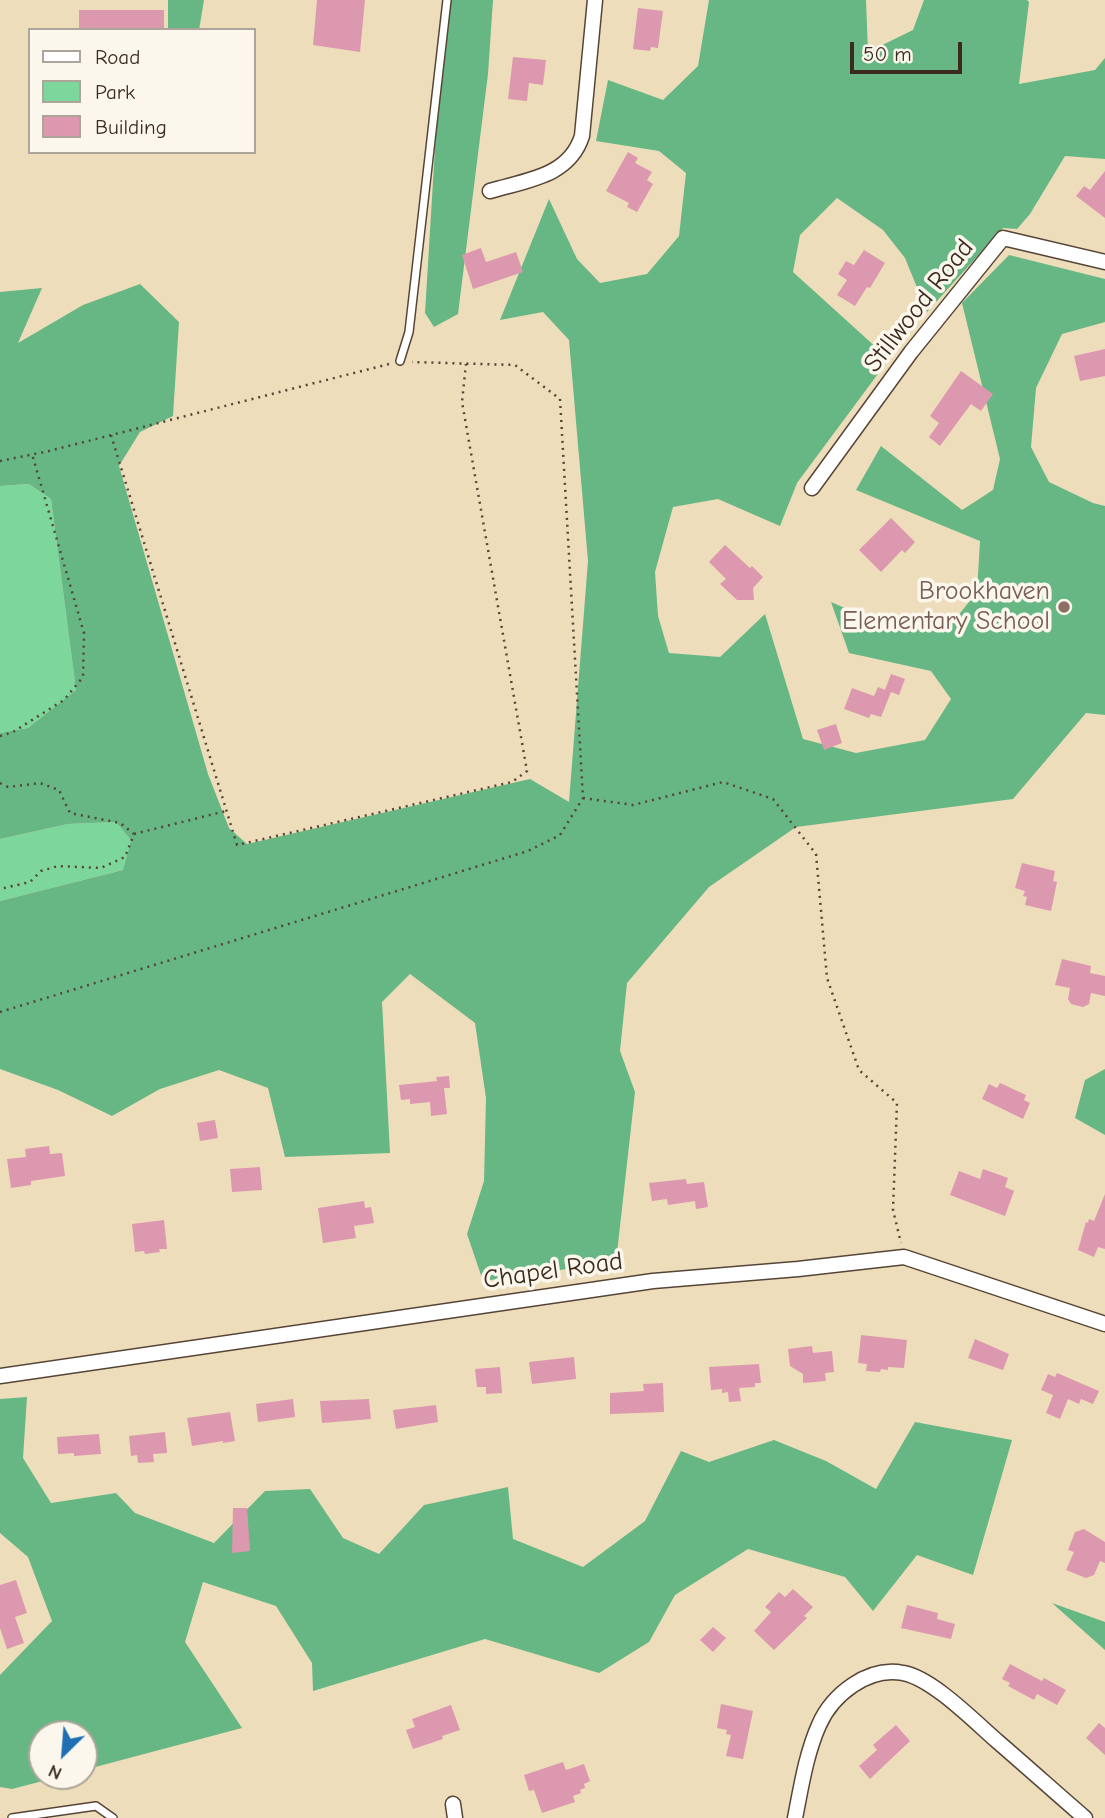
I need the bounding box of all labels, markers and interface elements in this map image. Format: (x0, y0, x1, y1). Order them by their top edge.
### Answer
legend (28, 28, 256, 154)
scale bar (853, 28, 965, 72)
text: 50 m (863, 42, 912, 66)
text: Road (95, 45, 140, 69)
text: Park (95, 80, 135, 104)
text: Building (95, 115, 167, 139)
street label: Stillwood Road (857, 233, 981, 379)
place label: Brookhaven Elementary School (842, 576, 1050, 638)
marker: Brookhaven Elementary School (1056, 599, 1072, 615)
street label: Chapel Road (481, 1246, 625, 1296)
north arrow (28, 1720, 98, 1790)
text: N (45, 1760, 65, 1785)

